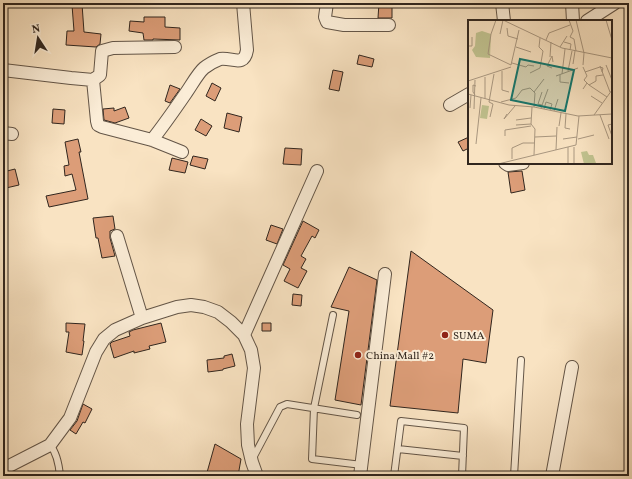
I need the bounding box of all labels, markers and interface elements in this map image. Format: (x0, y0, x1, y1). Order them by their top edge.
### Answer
north arrow (18, 18, 58, 58)
inset map (468, 20, 612, 164)
text: N (31, 22, 42, 38)
place label: SUMA (453, 329, 485, 344)
marker: SUMA (440, 330, 450, 340)
place label: China Mall #2 (366, 349, 434, 364)
marker: China Mall #2 (353, 350, 363, 360)

